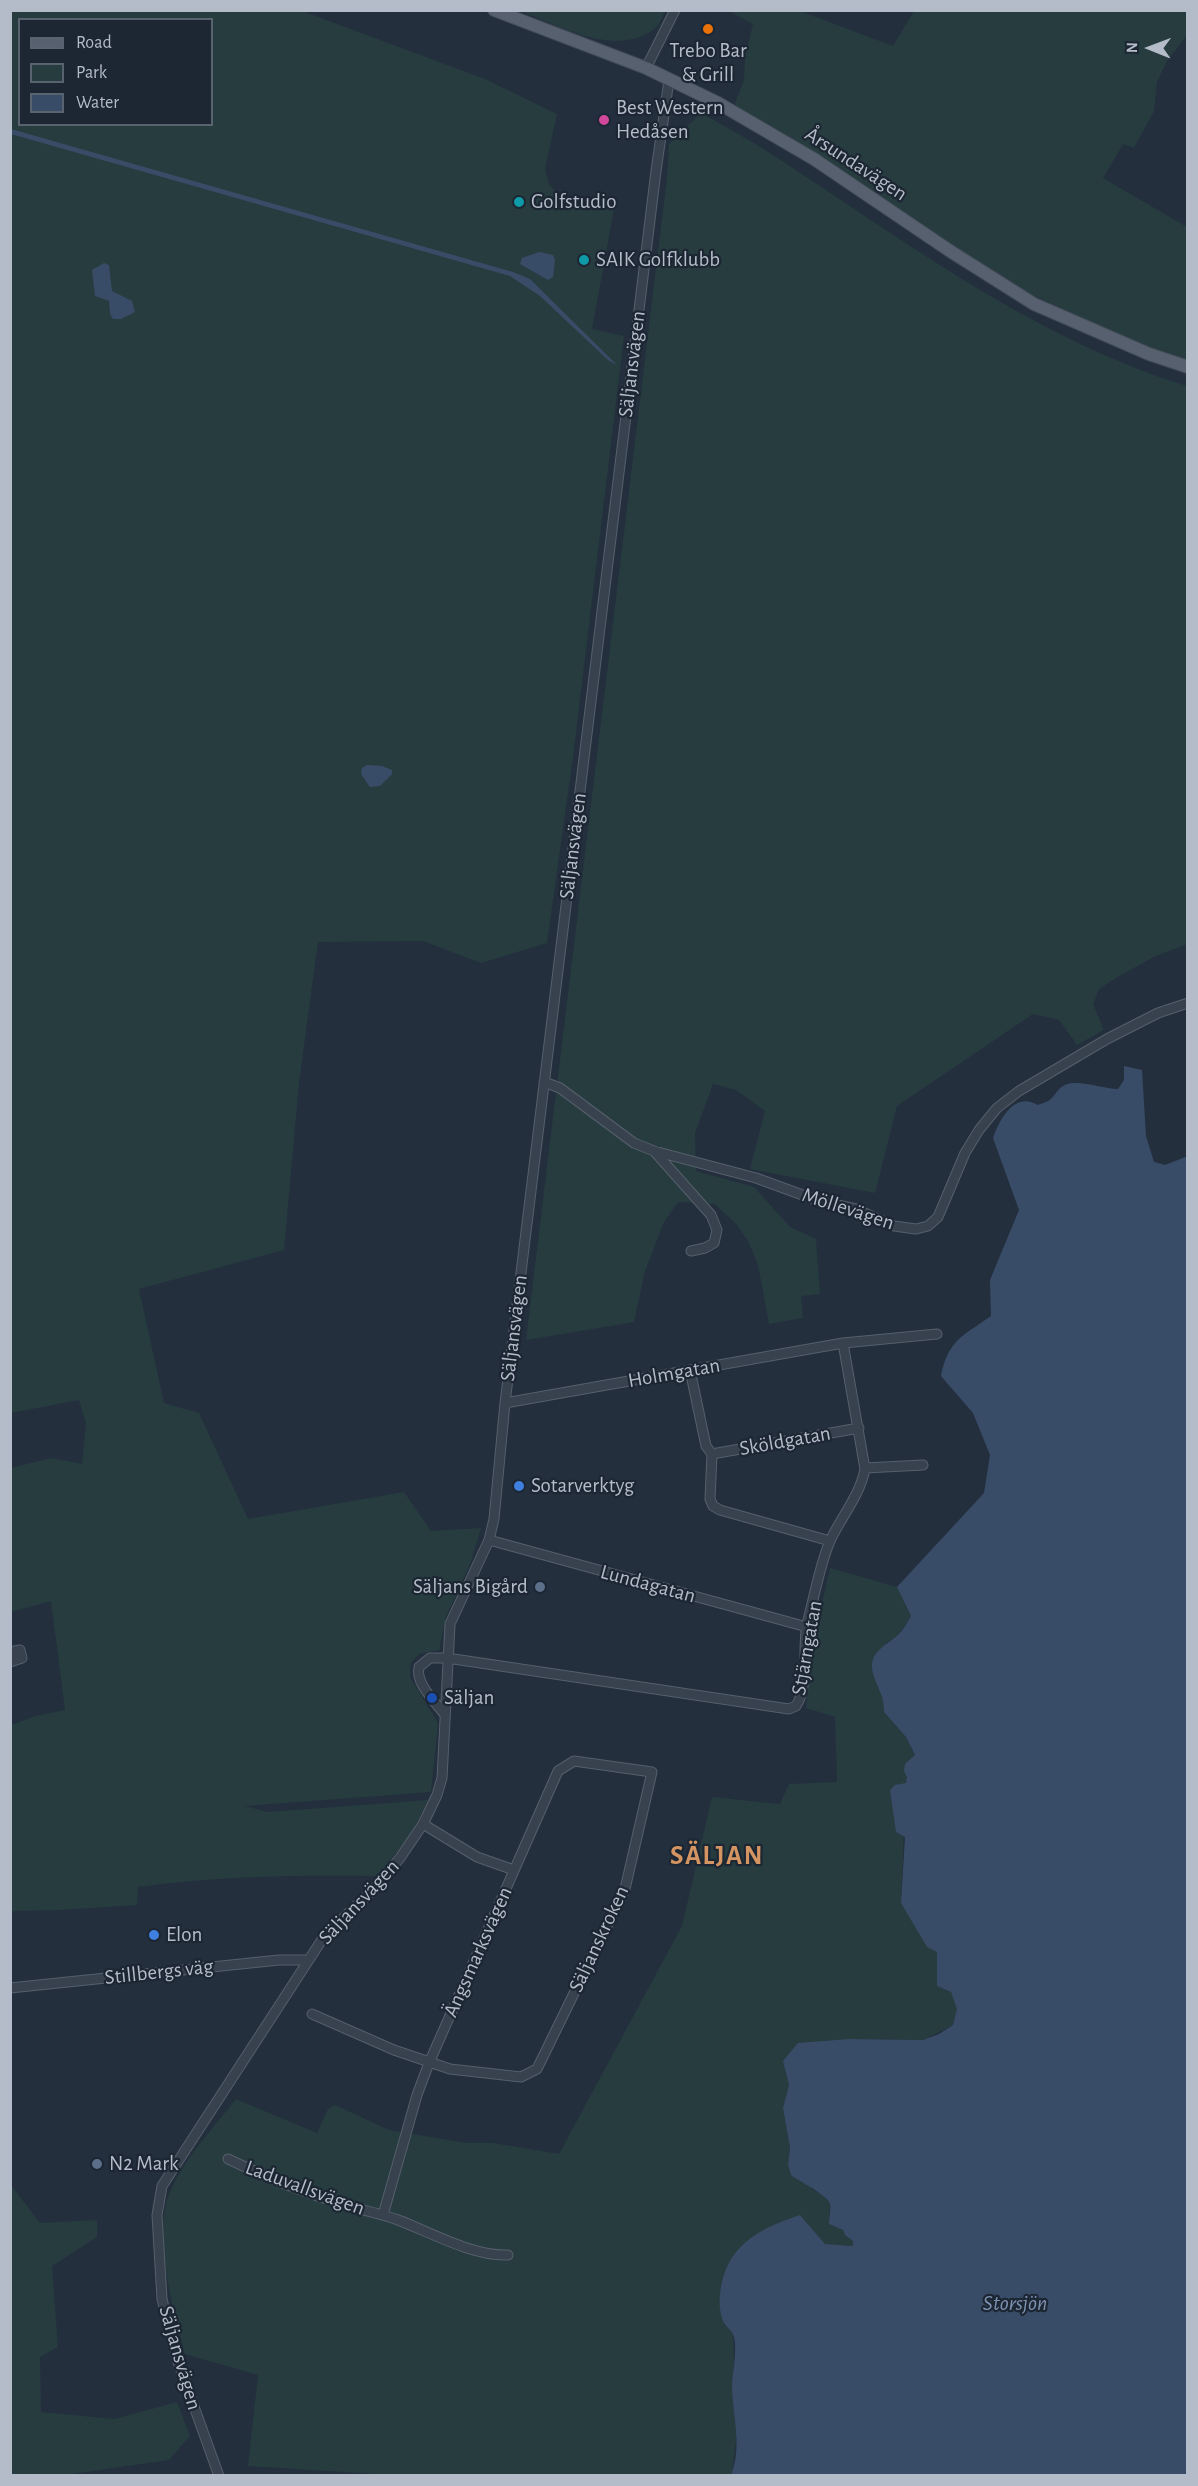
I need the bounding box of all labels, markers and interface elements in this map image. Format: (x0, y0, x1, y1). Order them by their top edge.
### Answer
legend (18, 18, 213, 126)
north arrow (1120, 18, 1180, 78)
marker: Trebo Bar & Grill (701, 22, 715, 36)
text: Road (76, 34, 112, 52)
place label: Trebo Bar & Grill (669, 38, 747, 88)
text: N (1124, 42, 1140, 53)
text: Park (76, 64, 107, 82)
text: Water (76, 94, 119, 112)
place label: Best Western Hedåsen (616, 95, 724, 145)
marker: Best Western Hedåsen (597, 113, 611, 127)
street label: Årsundavägen (800, 122, 912, 206)
place label: Golfstudio (531, 189, 616, 215)
marker: Golfstudio (512, 195, 526, 209)
place label: SAIK Golfklubb (596, 247, 720, 273)
marker: SAIK Golfklubb (577, 253, 591, 267)
street label: Säljansvägen (613, 309, 651, 419)
street label: Säljansvägen (554, 791, 592, 901)
street label: Möllevägen (799, 1182, 897, 1236)
street label: Säljansvägen (495, 1273, 533, 1383)
street label: Holmgatan (626, 1353, 722, 1393)
street label: Sköldgatan (738, 1421, 832, 1461)
place label: Sotarverktyg (531, 1473, 634, 1499)
marker: Sotarverktyg (512, 1479, 526, 1493)
street label: Lundagatan (598, 1559, 698, 1609)
place label: Säljans Bigård (413, 1574, 528, 1600)
marker: Säljans Bigård (533, 1580, 547, 1594)
street label: Stjärngatan (786, 1599, 828, 1697)
place label: Säljan (444, 1685, 494, 1711)
marker: Säljan (425, 1691, 439, 1705)
district label: SÄLJAN (670, 1840, 764, 1872)
street label: Säljansvägen (313, 1854, 405, 1950)
street label: Säljanskroken (563, 1882, 635, 1996)
street label: Ängsmarksvägen (438, 1883, 518, 2021)
place label: Elon (166, 1922, 202, 1948)
marker: Elon (147, 1928, 161, 1942)
street label: Stillbergs väg (103, 1954, 215, 1990)
place label: N2 Mark (109, 2151, 179, 2177)
street label: Laduvallsvägen (242, 2155, 368, 2221)
marker: N2 Mark (90, 2157, 104, 2171)
water label: Storsjön (983, 2290, 1047, 2316)
street label: Säljansvägen (153, 2303, 207, 2413)

